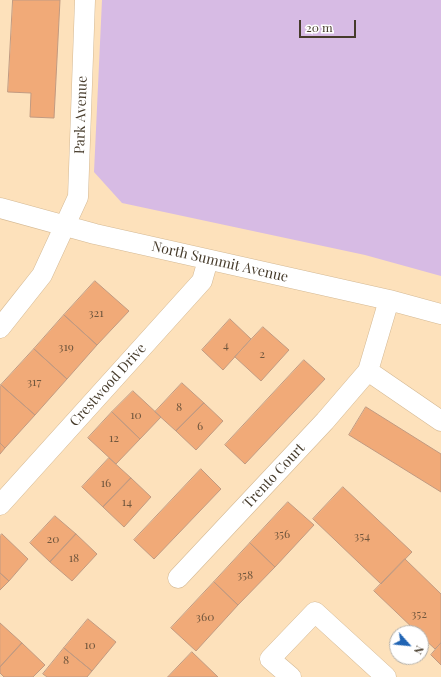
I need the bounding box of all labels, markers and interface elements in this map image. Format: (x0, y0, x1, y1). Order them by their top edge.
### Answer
scale bar (301, 12, 358, 38)
text: 20 m (306, 19, 333, 35)
street label: Park Avenue (71, 76, 91, 154)
street label: North Summit Avenue (150, 238, 290, 286)
house number: 321 (88, 306, 104, 320)
house number: 4 (223, 338, 229, 352)
house number: 319 (58, 340, 74, 354)
street label: Crestwood Drive (66, 340, 150, 430)
house number: 2 (259, 347, 265, 361)
house number: 317 (27, 375, 41, 389)
house number: 8 (176, 400, 182, 414)
house number: 10 (130, 408, 142, 422)
house number: 6 (197, 419, 203, 433)
house number: 12 (109, 431, 119, 445)
street label: Trento Court (240, 440, 308, 512)
house number: 16 (101, 476, 111, 490)
house number: 14 (122, 495, 132, 509)
house number: 356 (274, 527, 290, 541)
house number: 354 (354, 529, 370, 543)
house number: 20 (47, 532, 59, 546)
house number: 18 (69, 551, 79, 565)
house number: 358 (237, 568, 253, 582)
house number: 352 (411, 607, 427, 621)
house number: 360 (196, 610, 214, 624)
north arrow (389, 625, 429, 665)
house number: 10 (84, 638, 96, 652)
text: N (411, 643, 428, 657)
house number: 8 (63, 653, 69, 667)

